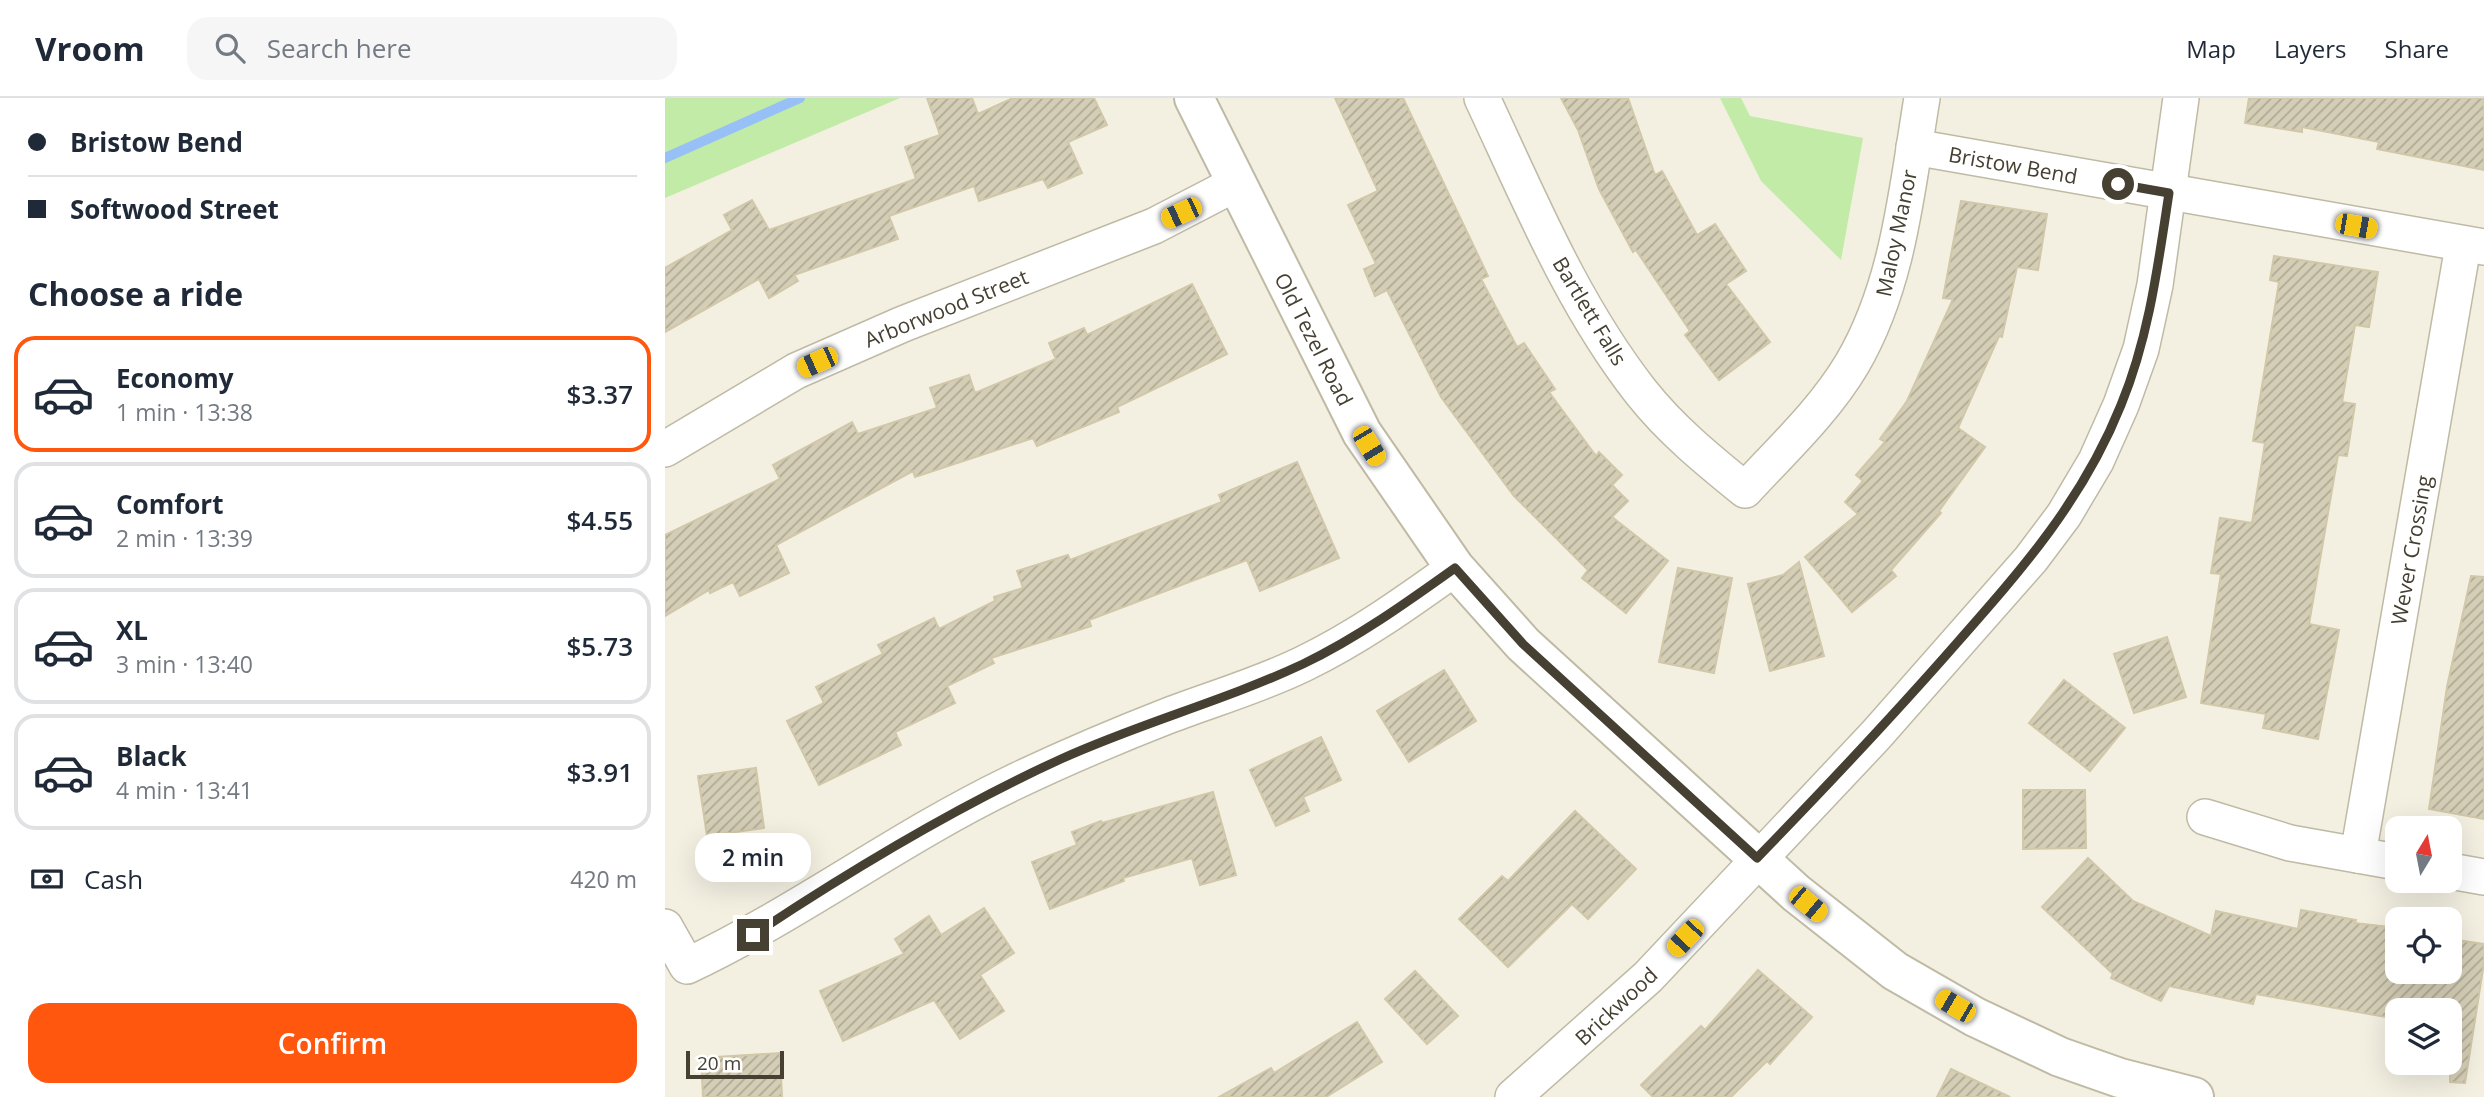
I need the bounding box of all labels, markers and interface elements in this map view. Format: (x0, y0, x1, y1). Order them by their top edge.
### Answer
search box (187, 17, 677, 80)
text: Vroom (35, 26, 145, 71)
icon: search (211, 29, 249, 67)
text: Search here (267, 30, 412, 66)
text: Map (2186, 32, 2236, 65)
text: Layers (2274, 32, 2347, 65)
text: Share (2385, 32, 2449, 65)
text: Bristow Bend (70, 124, 243, 160)
street label: Bristow Bend (1946, 140, 2080, 190)
street label: Maloy Manor (1869, 167, 1923, 299)
route start (2102, 168, 2134, 200)
text: Softwood Street (70, 191, 279, 227)
car (1158, 195, 1205, 231)
car (2334, 212, 2379, 240)
street label: Bartlett Falls (1547, 252, 1633, 370)
street label: Arborwood Street (860, 262, 1032, 354)
street label: Old Tezel Road (1268, 268, 1360, 410)
text: Choose a ride (28, 272, 243, 315)
car (794, 344, 841, 380)
text: Economy (116, 360, 234, 396)
icon: car (32, 363, 95, 426)
text: $3.37 (566, 376, 633, 412)
text: 1 min · 13:38 (116, 396, 253, 428)
car (1350, 423, 1389, 469)
street label: Wever Crossing (2384, 473, 2438, 627)
text: Comfort (116, 486, 223, 522)
icon: car (32, 489, 95, 552)
text: $4.55 (566, 502, 633, 538)
text: 2 min · 13:39 (116, 522, 253, 554)
text: XL (116, 612, 148, 648)
icon: car (32, 615, 95, 678)
text: $5.73 (566, 628, 633, 664)
text: 3 min · 13:40 (116, 648, 253, 680)
text: Black (116, 738, 187, 774)
icon: car (32, 741, 95, 804)
text: $3.91 (566, 754, 633, 790)
text: 4 min · 13:41 (116, 774, 253, 806)
north arrow (2385, 816, 2462, 892)
map controls (2385, 816, 2462, 1075)
callout: 2 min (695, 834, 811, 882)
text: 2 min (722, 841, 784, 873)
icon: cash (28, 860, 66, 898)
text: Cash (84, 861, 143, 897)
text: 420 m (570, 863, 637, 895)
car (1786, 882, 1831, 926)
button: locate (2385, 907, 2462, 984)
car (1663, 915, 1708, 961)
route end (737, 919, 769, 951)
street label: Brickwood (1569, 961, 1663, 1051)
car (1932, 986, 1979, 1026)
button: layers (2385, 998, 2462, 1075)
button: Confirm (28, 1003, 637, 1083)
scale bar (686, 1048, 784, 1080)
text: 20 m (697, 1050, 741, 1076)

